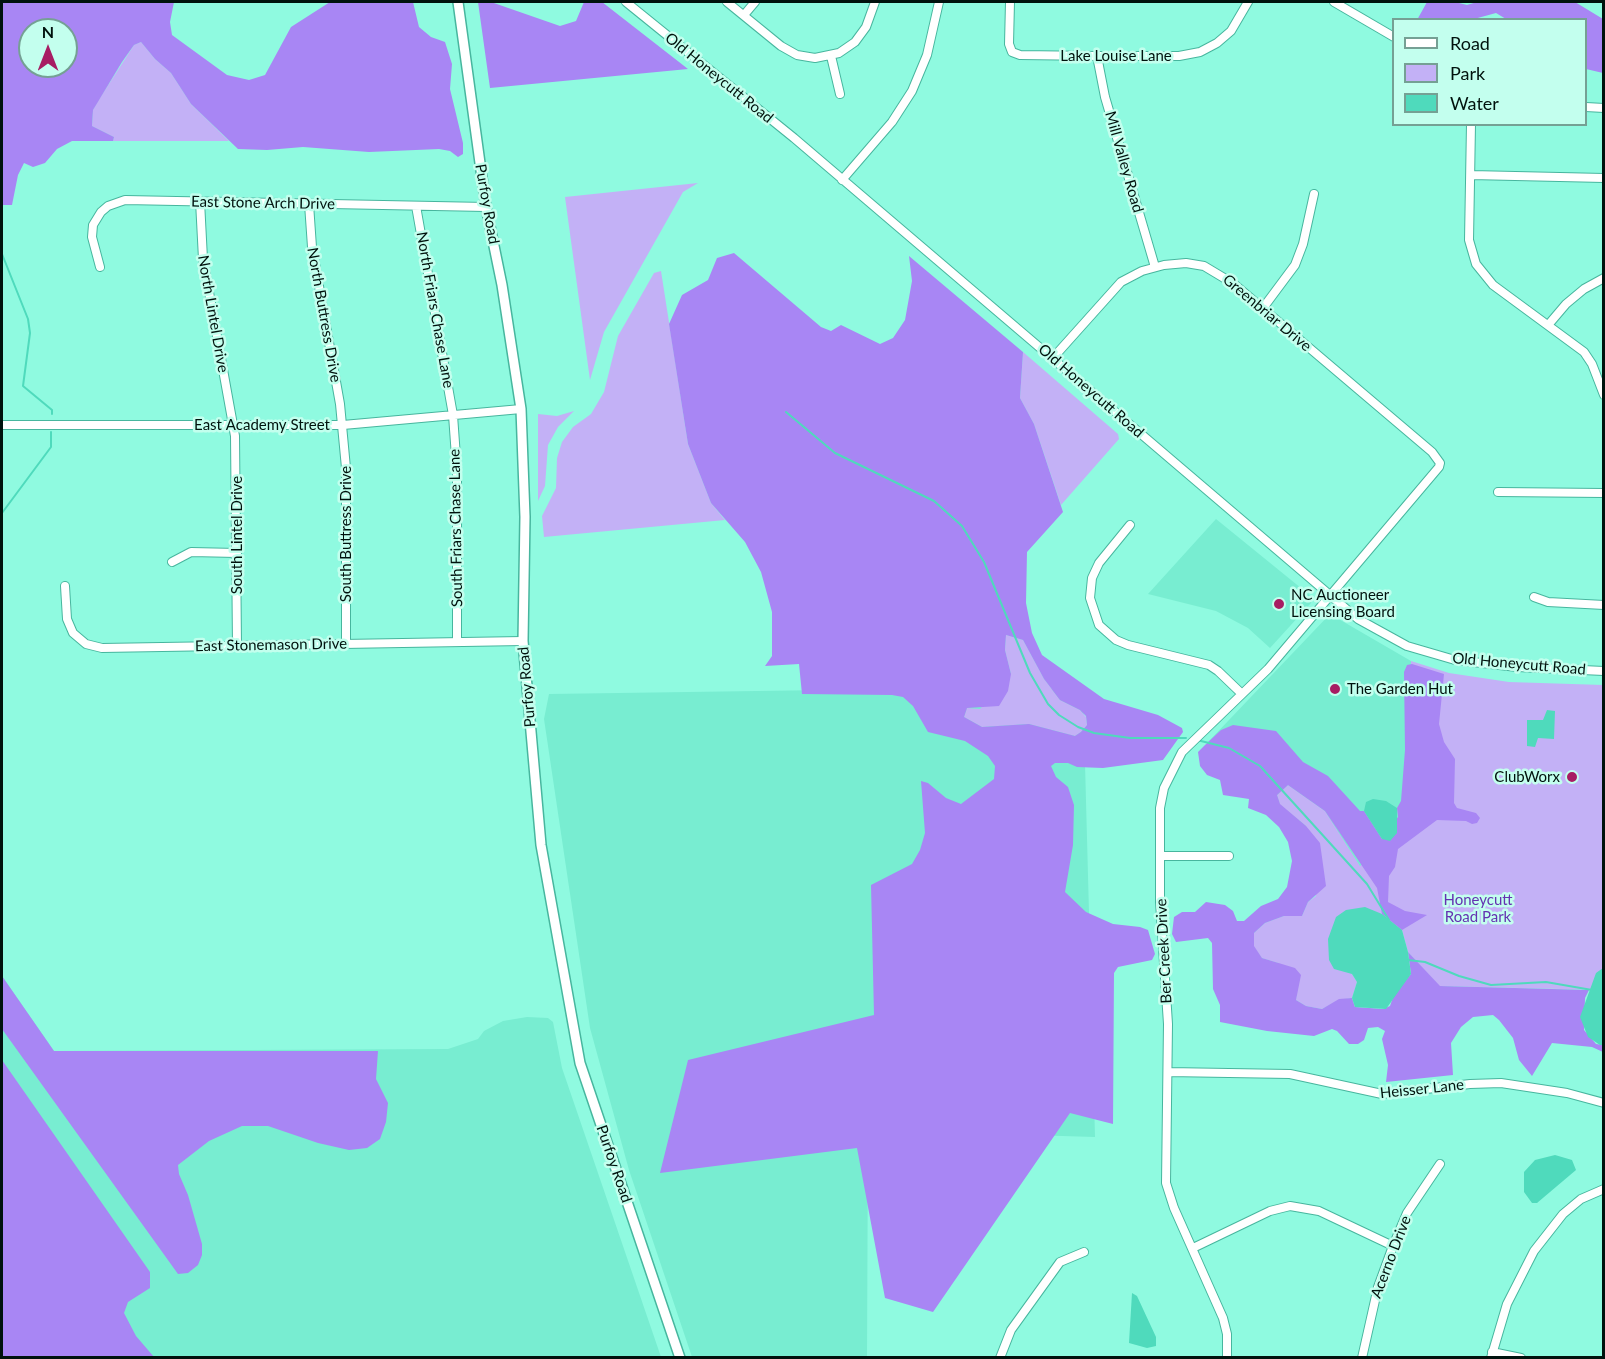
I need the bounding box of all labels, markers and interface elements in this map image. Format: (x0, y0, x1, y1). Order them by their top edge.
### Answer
north arrow (18, 18, 78, 78)
legend (1392, 18, 1587, 126)
text: N (42, 22, 54, 41)
street label: Old Honeycutt Road (661, 29, 777, 127)
text: Road (1450, 32, 1490, 54)
street label: Lake Louise Lane (1060, 47, 1172, 65)
text: Park (1450, 62, 1485, 84)
text: Water (1450, 92, 1499, 114)
street label: Mill Valley Road (1101, 109, 1147, 215)
street label: Purfoy Road (471, 163, 503, 245)
street label: East Stone Arch Drive (191, 193, 335, 213)
street label: North Friars Chase Lane (412, 230, 458, 390)
street label: North Buttress Drive (303, 246, 345, 384)
street label: North Lintel Drive (194, 254, 232, 374)
street label: Greenbriar Drive (1219, 271, 1315, 355)
street label: Old Honeycutt Road (1035, 340, 1147, 442)
street label: East Academy Street (194, 416, 330, 434)
street label: South Friars Chase Lane (446, 449, 466, 607)
street label: South Buttress Drive (337, 466, 355, 602)
street label: South Lintel Drive (228, 476, 246, 594)
place label: NC Auctioneer Licensing Board (1291, 586, 1395, 621)
marker: NC Auctioneer Licensing Board (1272, 597, 1286, 611)
street label: East Stonemason Drive (195, 635, 347, 655)
street label: Purfoy Road (515, 646, 539, 728)
street label: Old Honeycutt Road (1452, 649, 1586, 679)
place label: The Garden Hut (1347, 680, 1453, 698)
marker: The Garden Hut (1328, 682, 1342, 696)
place label: ClubWorx (1494, 768, 1560, 786)
marker: ClubWorx (1565, 770, 1579, 784)
park label: Honeycutt Road Park (1443, 891, 1513, 926)
street label: Ber Creek Drive (1152, 898, 1176, 1004)
street label: Heisser Lane (1379, 1076, 1465, 1102)
street label: Purfoy Road (592, 1123, 636, 1205)
street label: Acerno Drive (1367, 1213, 1415, 1301)

